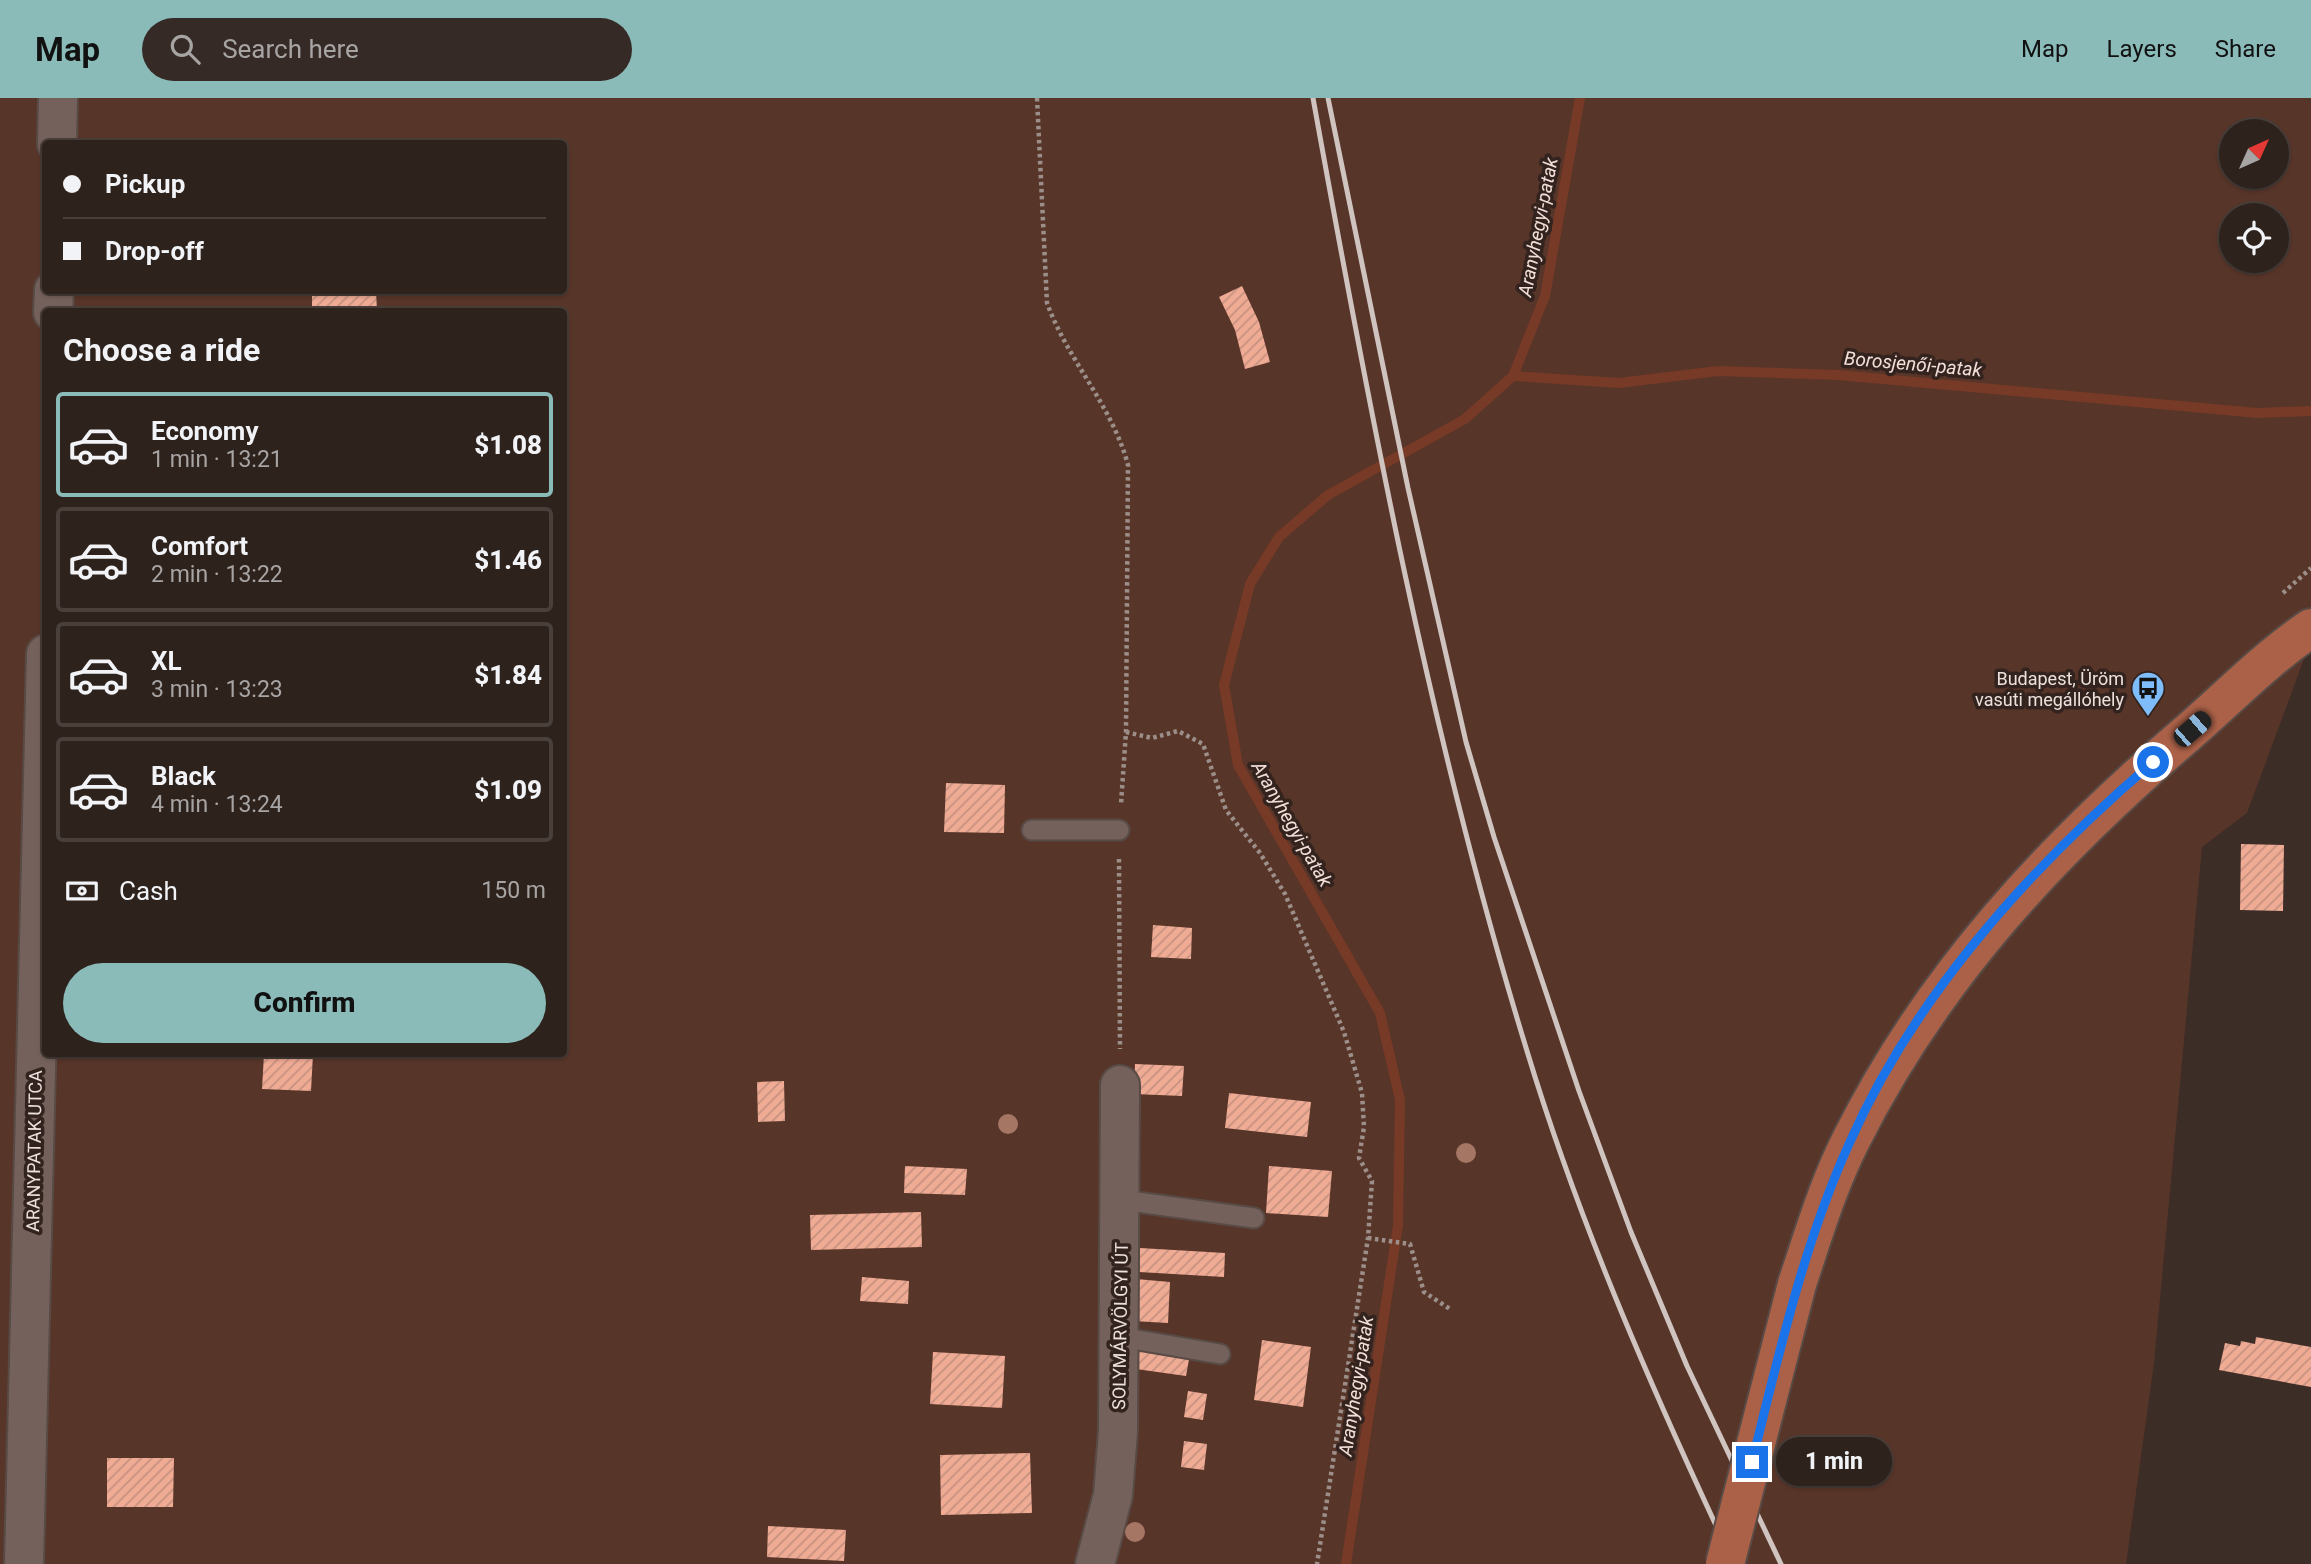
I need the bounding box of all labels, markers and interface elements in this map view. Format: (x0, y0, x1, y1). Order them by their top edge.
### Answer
search box (142, 18, 632, 81)
text: Map (35, 30, 100, 69)
icon: search (166, 30, 204, 68)
text: Search here (222, 34, 359, 64)
text: Map (2021, 35, 2069, 63)
text: Layers (2107, 35, 2177, 63)
text: Share (2215, 35, 2276, 63)
north arrow (2219, 119, 2289, 189)
map controls (2219, 119, 2289, 273)
water label: Aranyhegyi-patak (1513, 155, 1563, 299)
text: Pickup (105, 169, 185, 199)
button: locate (2219, 203, 2289, 273)
text: Drop-off (105, 236, 204, 266)
text: Choose a ride (63, 331, 260, 369)
water label: Borosjenői-patak (1843, 347, 1984, 382)
icon: car (67, 413, 130, 476)
text: Economy (151, 416, 258, 446)
text: $1.08 (474, 430, 542, 460)
text: 1 min · 13:21 (151, 446, 283, 473)
icon: car (67, 528, 130, 591)
text: Comfort (151, 531, 248, 561)
text: $1.46 (474, 545, 542, 575)
text: 2 min · 13:22 (151, 561, 283, 588)
icon: car (67, 643, 130, 706)
text: XL (151, 646, 182, 676)
text: $1.84 (474, 660, 542, 690)
place label: Budapest, Üröm vasúti megállóhely (1975, 668, 2124, 710)
bus stop icon: Budapest, Üröm vasúti megállóhely (2129, 669, 2167, 718)
text: 3 min · 13:23 (151, 676, 283, 703)
car (2170, 707, 2215, 751)
route start (2137, 746, 2169, 778)
water label: Aranyhegyi-patak (1246, 756, 1338, 891)
icon: car (67, 758, 130, 821)
text: Black (151, 761, 216, 791)
text: $1.09 (474, 775, 542, 805)
text: 4 min · 13:24 (151, 791, 283, 818)
icon: cash (63, 872, 101, 910)
text: Cash (119, 876, 178, 906)
text: 150 m (481, 877, 546, 904)
button: Confirm (63, 963, 546, 1043)
street label: ARANYPATAK UTCA (22, 1070, 46, 1232)
street label: SOLYMÁRVÖLGYI ÚT (1108, 1242, 1132, 1410)
water label: Aranyhegyi-patak (1333, 1314, 1379, 1459)
callout: 1 min (1776, 1438, 1892, 1486)
route end (1736, 1446, 1768, 1478)
text: 1 min (1805, 1448, 1863, 1475)

